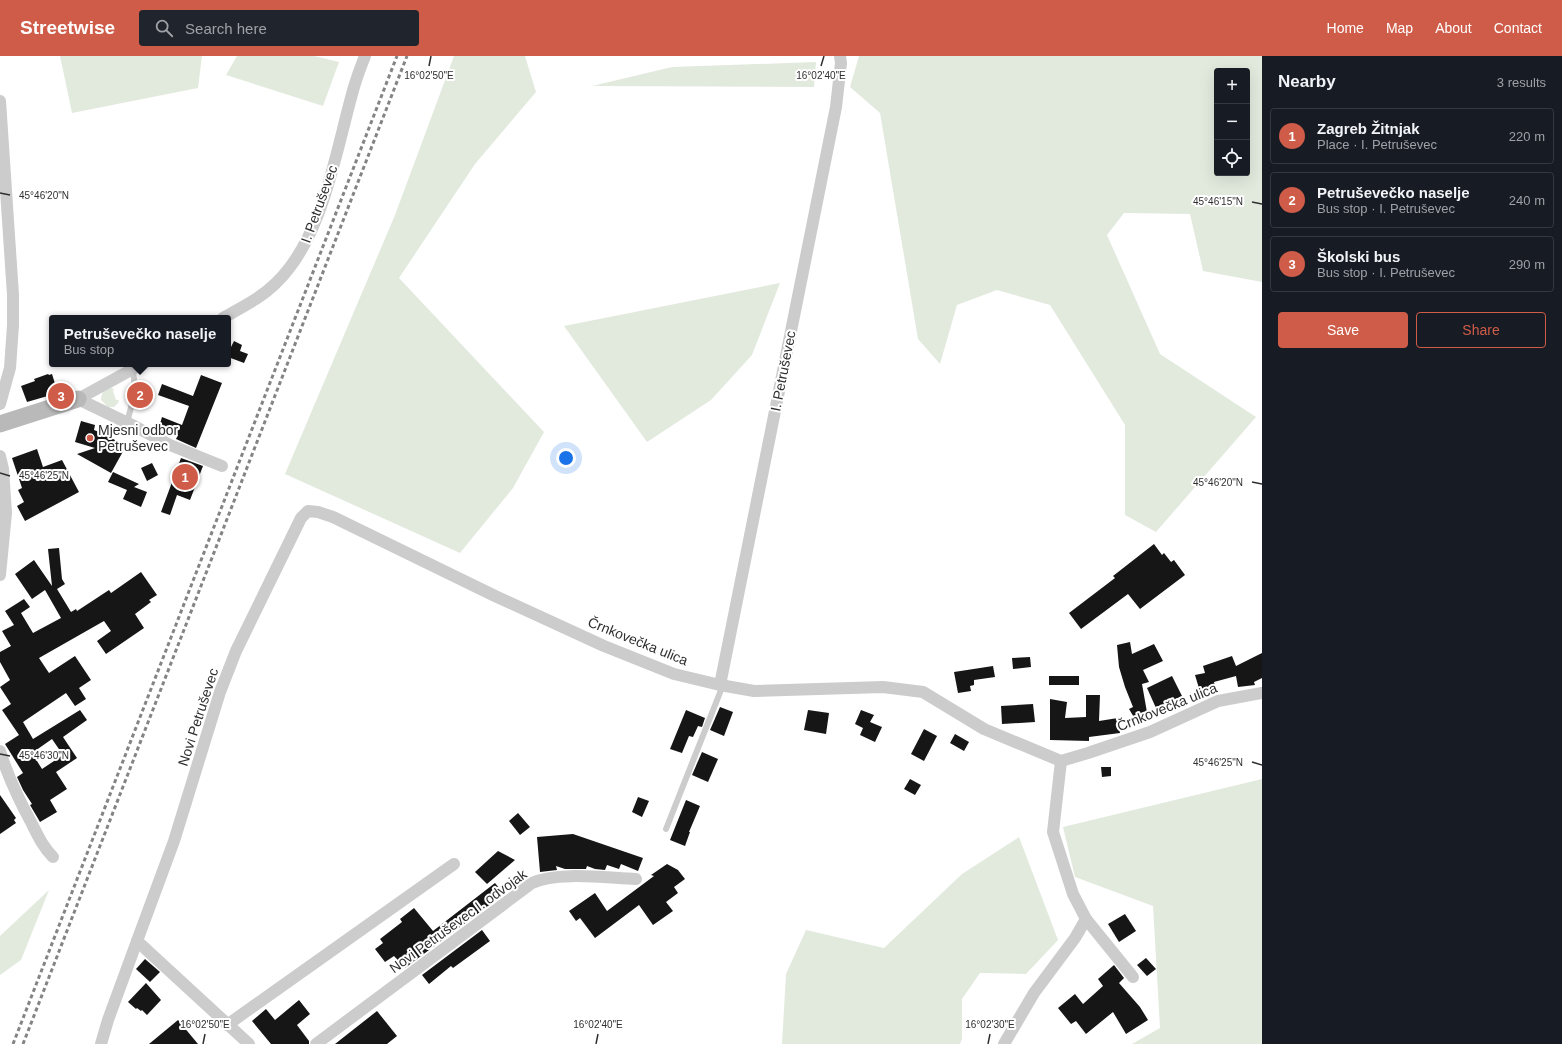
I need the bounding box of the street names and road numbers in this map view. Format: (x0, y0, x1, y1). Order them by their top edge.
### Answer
street label: I. Petruševec (298, 163, 340, 245)
street label: I. Petruševec (767, 329, 799, 413)
street label: Črnkovečka ulica (586, 614, 691, 668)
street label: Novi Petruševec (175, 666, 221, 768)
street label: Črnkovečka ulica (1115, 680, 1220, 734)
street label: Novi Petruševec I. odvojak (386, 865, 531, 976)

